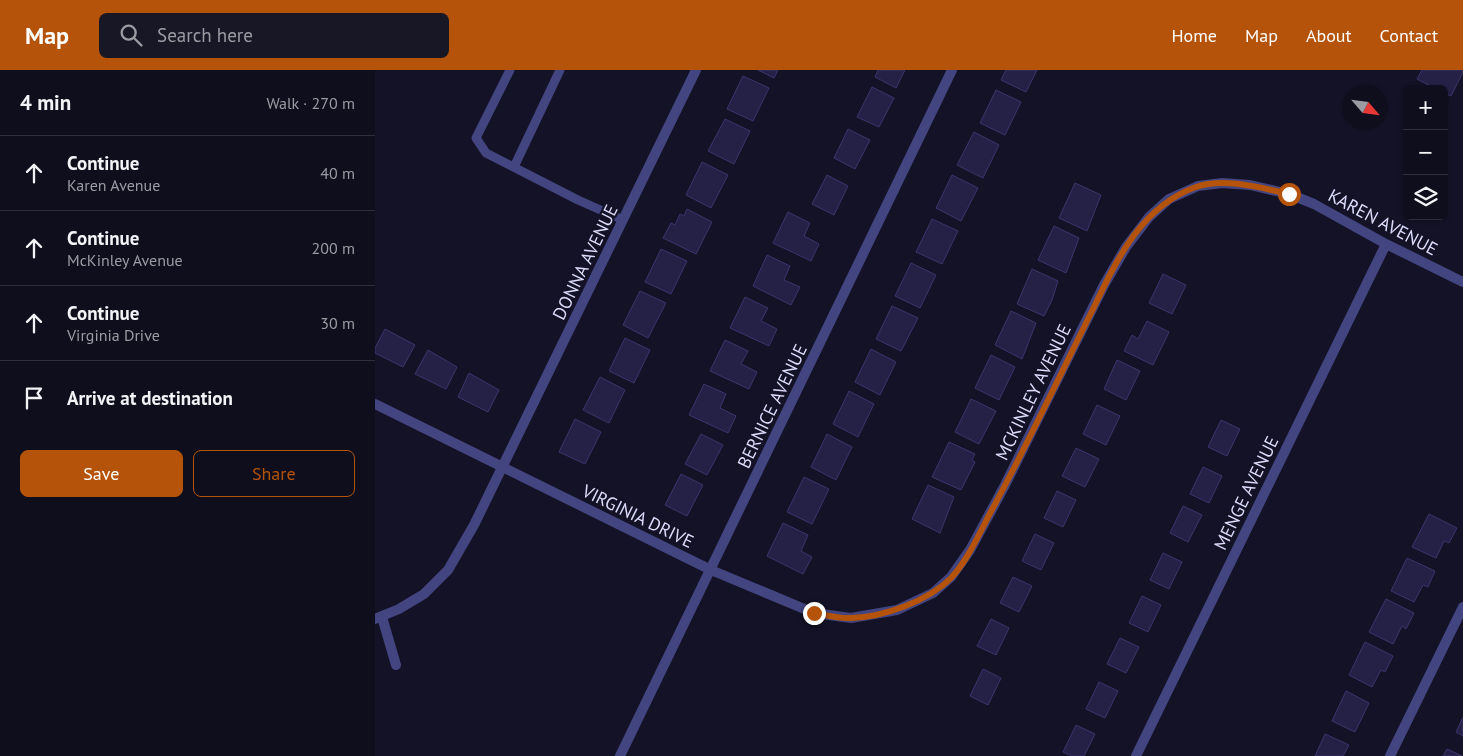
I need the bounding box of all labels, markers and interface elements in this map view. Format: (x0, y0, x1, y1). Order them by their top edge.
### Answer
search box (99, 13, 449, 58)
text: Map (25, 20, 69, 51)
icon: search (117, 21, 145, 49)
text: Search here (157, 23, 253, 47)
text: Home (1171, 24, 1217, 47)
text: Map (1245, 24, 1278, 47)
text: About (1306, 24, 1352, 47)
text: Contact (1380, 24, 1438, 47)
north arrow (1343, 85, 1388, 130)
map controls (1403, 85, 1448, 220)
button: + (1403, 85, 1448, 130)
text: 4 min (20, 89, 71, 116)
text: Walk · 270 m (266, 93, 355, 113)
button: − (1403, 130, 1448, 175)
text: Continue (67, 151, 139, 175)
icon: ahead (20, 159, 48, 187)
text: 40 m (320, 163, 355, 183)
text: Karen Avenue (67, 175, 160, 195)
button: layers (1403, 175, 1448, 220)
route start (1278, 183, 1301, 206)
street label: KAREN AVENUE (1324, 183, 1442, 261)
street label: DONNA AVENUE (547, 201, 623, 323)
text: Continue (67, 226, 139, 250)
icon: ahead (20, 234, 48, 262)
text: 200 m (312, 238, 355, 258)
text: McKinley Avenue (67, 250, 183, 270)
text: Continue (67, 301, 139, 325)
icon: ahead (20, 309, 48, 337)
text: 30 m (320, 313, 355, 333)
street label: MCKINLEY AVENUE (990, 320, 1076, 464)
text: Virginia Drive (67, 325, 160, 345)
street label: BERNICE AVENUE (732, 340, 812, 472)
icon: arrive (20, 384, 48, 412)
text: Arrive at destination (67, 386, 233, 410)
street label: MENGE AVENUE (1208, 432, 1284, 554)
button: Save (20, 450, 183, 497)
button: Share (193, 450, 355, 497)
street label: VIRGINIA DRIVE (578, 479, 698, 553)
route end (803, 602, 826, 625)

